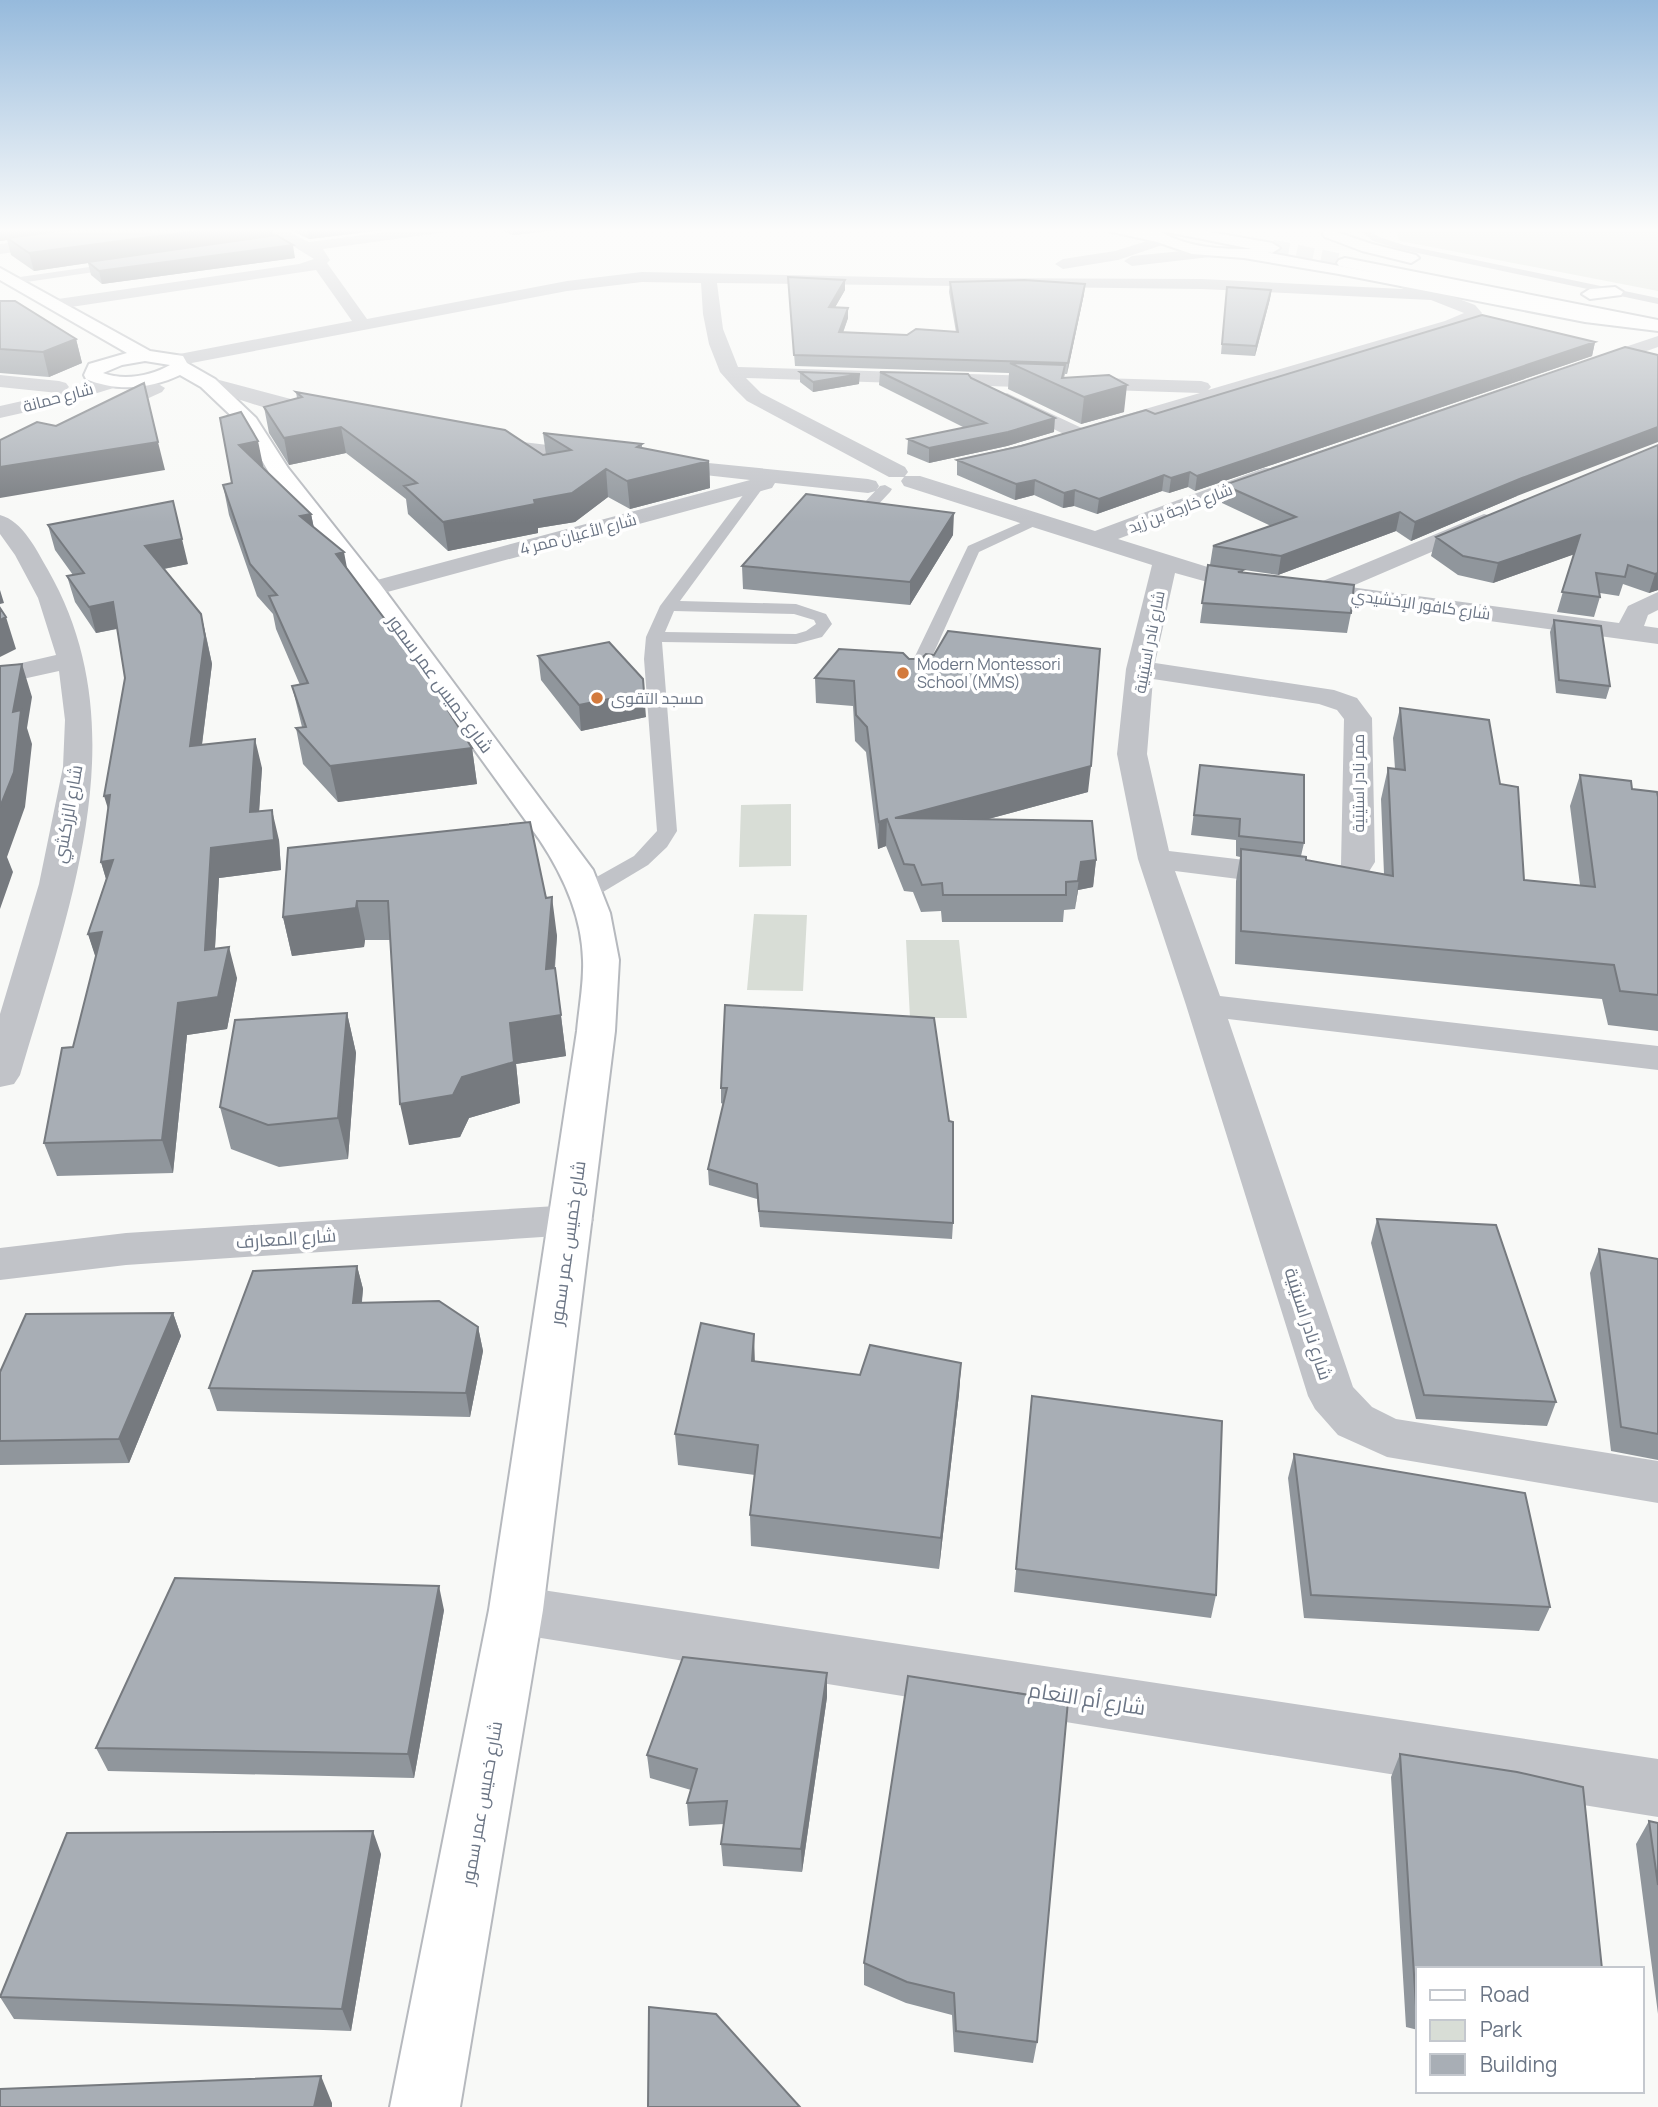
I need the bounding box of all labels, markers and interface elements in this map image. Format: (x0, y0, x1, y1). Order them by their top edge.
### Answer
street label: شارع حمانة (20, 377, 96, 418)
street label: شارع خارجة بن زيد (1125, 478, 1236, 539)
street label: شارع الأعيان ممر 4 (517, 508, 639, 561)
street label: شارع كافور الإخشيدي (1350, 583, 1492, 628)
street label: شارع نادر استيتية (1128, 589, 1171, 695)
street label: شارع خميس عمر سمور (381, 608, 499, 758)
place label: Modern Montessori School (MMS) (917, 653, 1061, 693)
marker: Modern Montessori School (MMS) (895, 665, 911, 681)
place label: مسجد التقوى (611, 687, 704, 709)
marker: مسجد التقوى (589, 690, 605, 706)
street label: ممر نادر استيتية (1347, 734, 1369, 832)
street label: شارع الزركشي (47, 763, 89, 865)
street label: شارع خميس عمر سمور (543, 1159, 591, 1328)
street label: شارع المعارف (235, 1223, 337, 1254)
street label: شارع نادر استيتية (1279, 1264, 1338, 1383)
street label: شارع أم النعام (1026, 1675, 1148, 1722)
street label: شارع خميس عمر سمور (455, 1719, 508, 1888)
legend (1416, 1967, 1644, 2093)
text: Road (1480, 1980, 1530, 2008)
text: Park (1480, 2015, 1522, 2043)
text: Building (1480, 2050, 1557, 2078)

